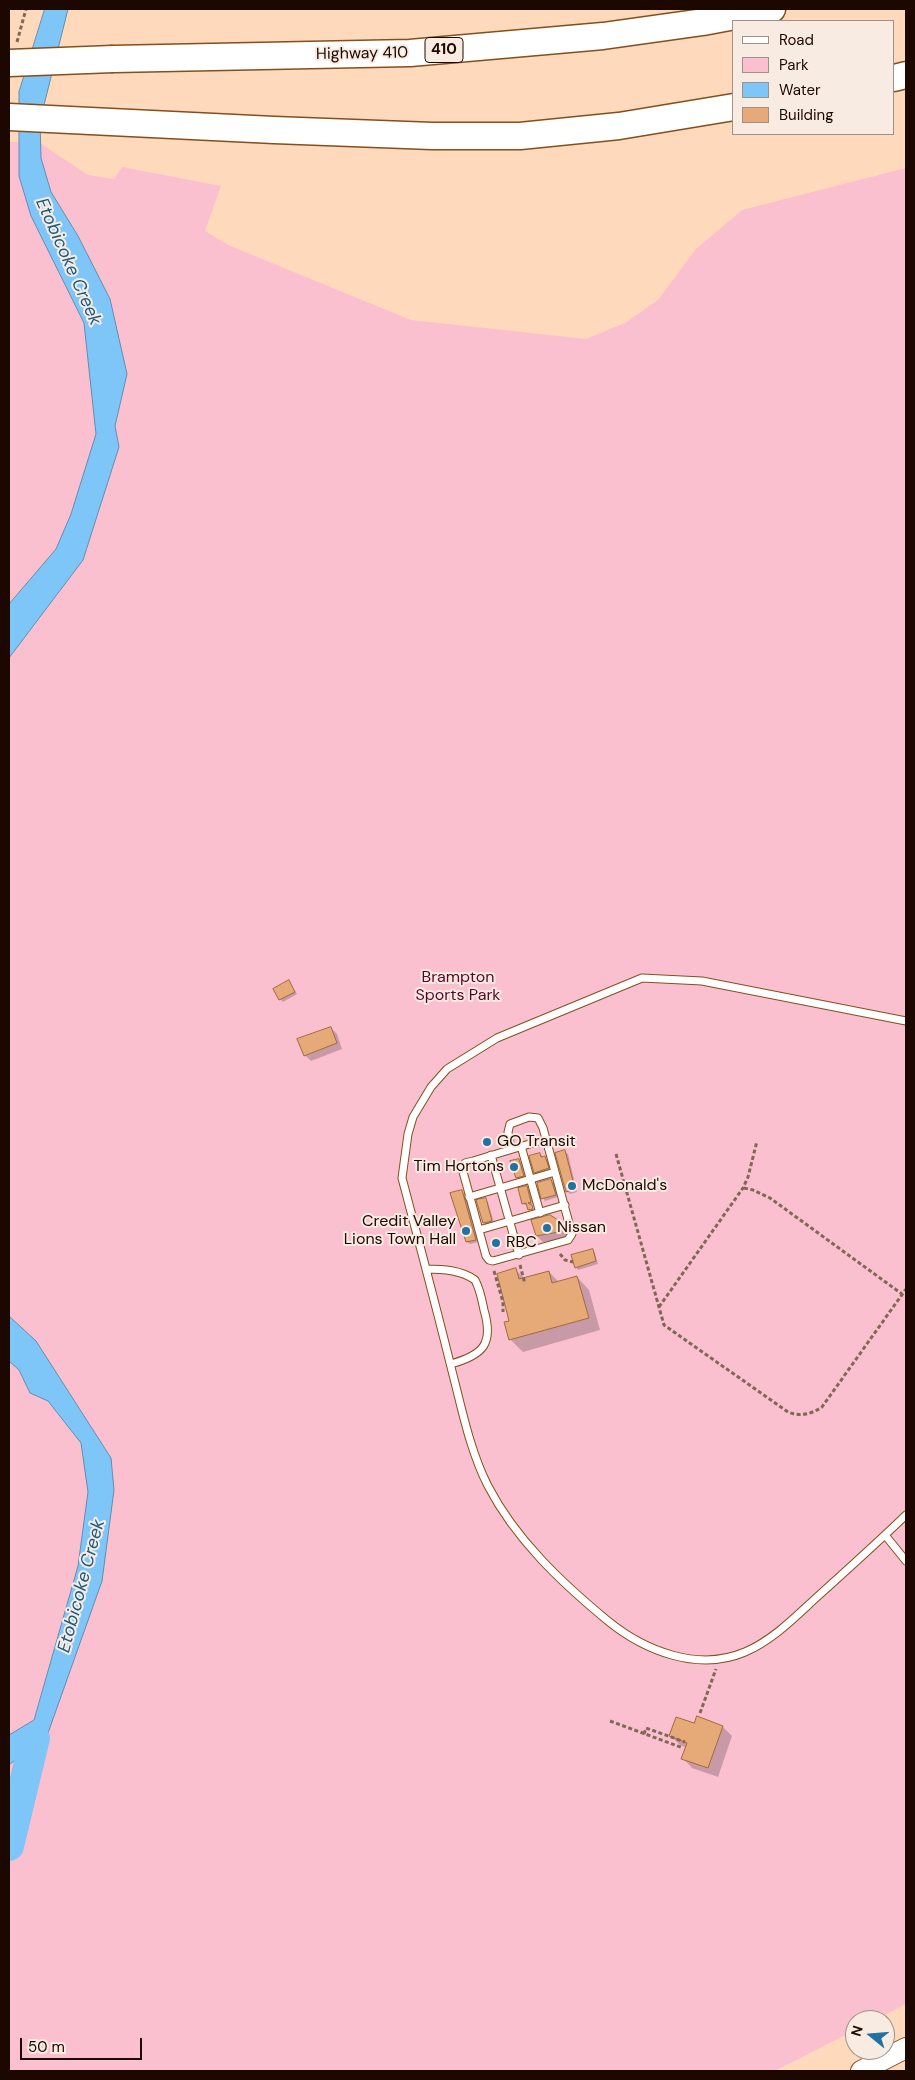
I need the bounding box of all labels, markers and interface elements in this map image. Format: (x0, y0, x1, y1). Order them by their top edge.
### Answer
legend (732, 20, 895, 135)
text: Road (779, 30, 814, 50)
road number: 410 (425, 38, 463, 62)
street label: Highway 410 (316, 44, 408, 64)
text: Park (779, 55, 809, 75)
text: Water (779, 80, 820, 100)
text: Building (779, 105, 834, 125)
water label: Etobicoke Creek (30, 195, 106, 329)
park label: Brampton Sports Park (416, 968, 500, 1006)
place label: GO Transit (497, 1132, 576, 1152)
marker: GO Transit (481, 1136, 493, 1148)
place label: Tim Hortons (414, 1157, 504, 1177)
marker: Tim Hortons (508, 1161, 520, 1173)
place label: McDonald's (582, 1176, 667, 1196)
marker: McDonald's (566, 1180, 578, 1192)
place label: Credit Valley Lions Town Hall (344, 1212, 456, 1250)
place label: Nissan (557, 1218, 606, 1238)
marker: Nissan (541, 1222, 553, 1234)
marker: Credit Valley Lions Town Hall (460, 1225, 472, 1237)
place label: RBC (506, 1233, 537, 1253)
marker: RBC (490, 1237, 502, 1249)
water label: Etobicoke Creek (54, 1517, 110, 1655)
north arrow (845, 2010, 895, 2060)
text: N (847, 2023, 867, 2038)
scale bar (22, 2028, 145, 2060)
text: 50 m (28, 2037, 65, 2057)

